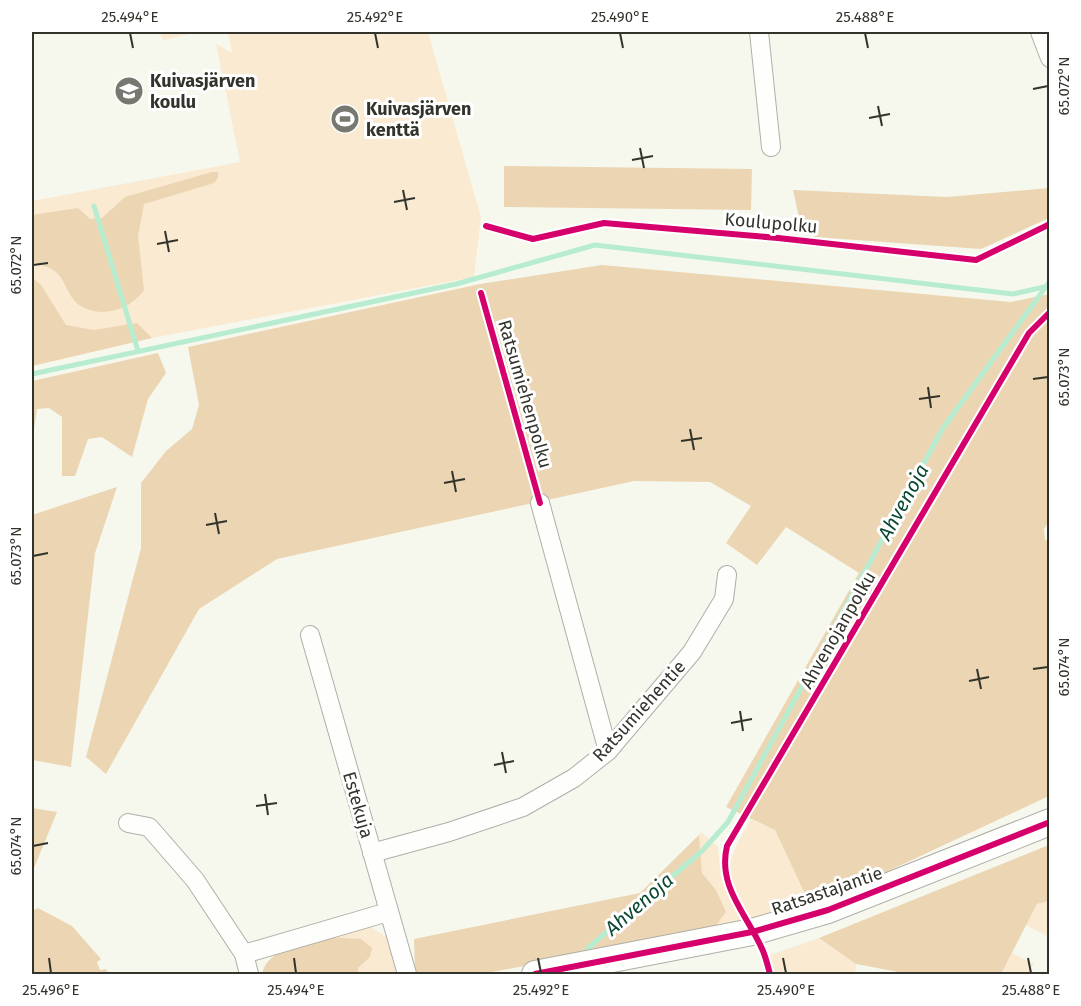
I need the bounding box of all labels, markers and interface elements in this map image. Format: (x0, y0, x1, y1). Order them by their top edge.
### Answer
text: 25.494°E (101, 8, 159, 26)
text: 25.492°E (347, 8, 403, 26)
text: 25.490°E (591, 8, 649, 26)
text: 25.488°E (836, 8, 894, 26)
text: 65.072°N (1055, 57, 1073, 115)
place label: Kuivasjärven koulu (150, 70, 255, 113)
school or university icon: Kuivasjärven koulu (113, 75, 145, 107)
place label: Kuivasjärven kenttä (366, 98, 471, 141)
sports icon: Kuivasjärven kenttä (329, 103, 361, 135)
street label: Koulupolku (724, 208, 818, 238)
text: 65.072°N (7, 236, 25, 294)
street label: Ratsumiehenpolku (493, 317, 557, 471)
text: 65.073°N (1055, 347, 1073, 407)
water label: Ahvenoja (872, 460, 934, 545)
text: 65.073°N (7, 526, 25, 586)
street label: Ahvenojanpolku (796, 567, 880, 693)
text: 65.074°N (1055, 637, 1073, 697)
street label: Ratsumiehentie (588, 656, 690, 766)
street label: Estekuja (338, 769, 378, 841)
text: 65.074°N (7, 816, 25, 876)
street label: Ratsastajantie (769, 862, 885, 920)
water label: Ahvenoja (599, 868, 678, 941)
text: 25.496°E (22, 981, 80, 999)
text: 25.494°E (267, 981, 325, 999)
text: 25.492°E (513, 981, 569, 999)
text: 25.490°E (757, 981, 815, 999)
text: 25.488°E (1002, 981, 1060, 999)

